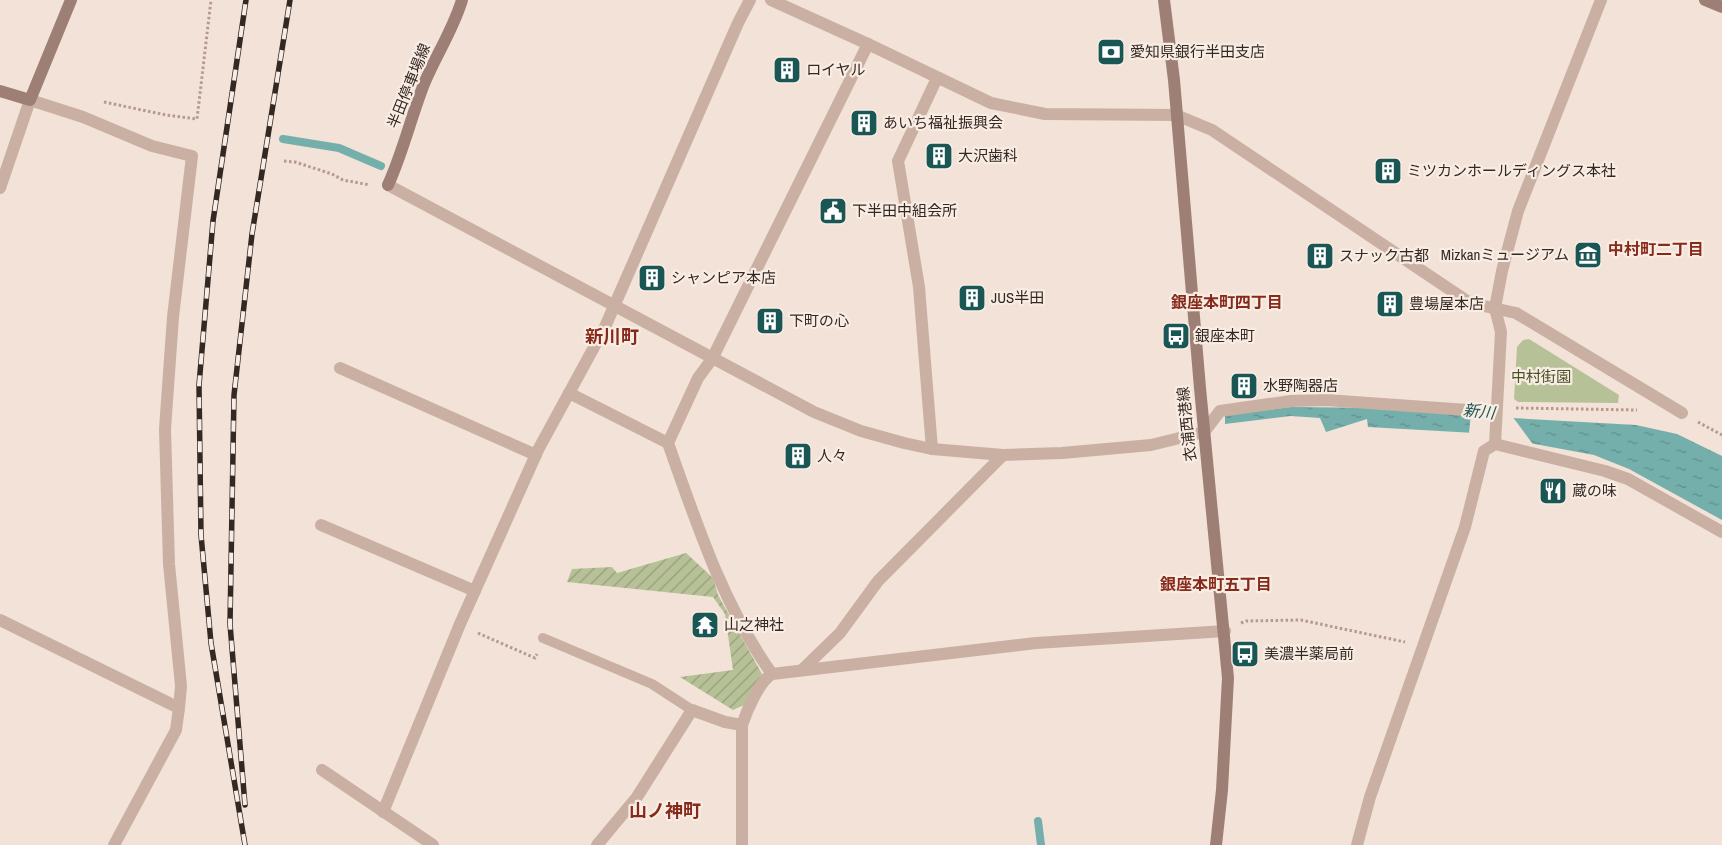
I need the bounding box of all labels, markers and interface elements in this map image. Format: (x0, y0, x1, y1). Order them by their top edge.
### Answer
bank icon: 愛知県銀行半田支店 (1096, 37, 1126, 67)
street label: 半田停車場線 (382, 40, 435, 131)
place label: 愛知県銀行半田支店 (1130, 41, 1265, 62)
building icon: ロイヤル (772, 55, 802, 85)
place label: ロイヤル (806, 59, 866, 80)
building icon: あいち福祉振興会 (849, 108, 879, 138)
place label: あいち福祉振興会 (883, 112, 1003, 133)
building icon: 大沢歯科 (924, 141, 954, 171)
place label: 大沢歯科 (958, 145, 1018, 166)
building icon: ミツカンホールディングス本社 (1373, 156, 1403, 186)
place label: ミツカンホールディングス本社 (1407, 160, 1616, 181)
public building icon: 下半田中組会所 (818, 196, 848, 226)
place label: 下半田中組会所 (852, 200, 957, 221)
district label: 中村町二丁目 (1608, 238, 1704, 260)
museum icon: Mizkanミュージアム (1573, 240, 1603, 270)
building icon: スナック古都 (1305, 241, 1335, 271)
place label: Mizkanミュージアム (1441, 244, 1569, 265)
place label: スナック古都 (1339, 245, 1429, 266)
building icon: シャンピア本店 (637, 263, 667, 293)
place label: シャンピア本店 (671, 267, 776, 288)
building icon: JUS半田 (957, 283, 987, 313)
place label: JUS半田 (991, 287, 1044, 308)
building icon: 豊場屋本店 (1375, 289, 1405, 319)
district label: 銀座本町四丁目 (1171, 291, 1283, 313)
place label: 豊場屋本店 (1409, 293, 1484, 314)
building icon: 下町の心 (755, 306, 785, 336)
place label: 下町の心 (789, 310, 849, 331)
bus stop icon: 銀座本町 (1161, 321, 1191, 351)
district label: 新川町 (585, 324, 639, 349)
place label: 銀座本町 (1195, 325, 1255, 346)
park label: 中村街園 (1511, 366, 1571, 387)
building icon: 水野陶器店 (1229, 371, 1259, 401)
place label: 水野陶器店 (1263, 375, 1338, 396)
street label: 衣浦西港線 (1172, 386, 1201, 462)
water label: 新川 (1462, 398, 1498, 424)
building icon: 人々 (783, 441, 813, 471)
place label: 人々 (817, 445, 847, 466)
restaurant icon: 蔵の味 (1538, 476, 1568, 506)
place label: 蔵の味 (1572, 480, 1617, 501)
district label: 銀座本町五丁目 (1160, 573, 1272, 595)
temple icon: 山之神社 (690, 610, 720, 640)
place label: 山之神社 (724, 614, 784, 635)
bus stop icon: 美濃半薬局前 (1230, 639, 1260, 669)
place label: 美濃半薬局前 (1264, 643, 1354, 664)
district label: 山ノ神町 (629, 798, 701, 823)

